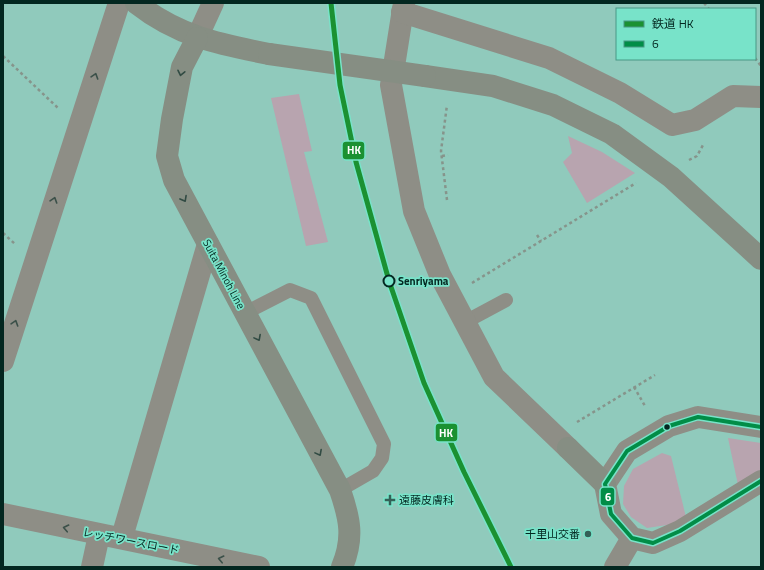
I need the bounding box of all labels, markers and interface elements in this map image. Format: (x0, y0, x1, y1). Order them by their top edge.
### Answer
legend (616, 8, 756, 60)
text: 鉄道 HK (652, 14, 694, 33)
text: 6 (652, 34, 659, 53)
one-way arrow (178, 70, 186, 76)
one-way arrow (90, 73, 99, 80)
line badge: HK (342, 141, 365, 160)
text: HK (347, 142, 361, 158)
one-way arrow (179, 194, 186, 202)
one-way arrow (49, 196, 58, 203)
street label: Suita Minoh Line (199, 236, 249, 312)
place label: Senriyama (398, 273, 449, 289)
marker: Senriyama (382, 274, 396, 288)
one-way arrow (10, 320, 19, 327)
one-way arrow (253, 334, 261, 341)
unlabelled marker (662, 422, 672, 432)
line badge: HK (435, 423, 458, 442)
text: HK (439, 425, 453, 441)
one-way arrow (315, 448, 322, 456)
line badge: 6 (600, 487, 615, 506)
text: 6 (605, 489, 611, 505)
place label: 遠藤皮膚科 (399, 492, 454, 508)
marker: 遠藤皮膚科 (384, 494, 396, 506)
one-way arrow (63, 524, 69, 532)
street label: レッチワースロード (81, 524, 181, 558)
place label: 千里山交番 (525, 526, 580, 542)
marker: 千里山交番 (583, 529, 593, 539)
one-way arrow (217, 555, 224, 563)

